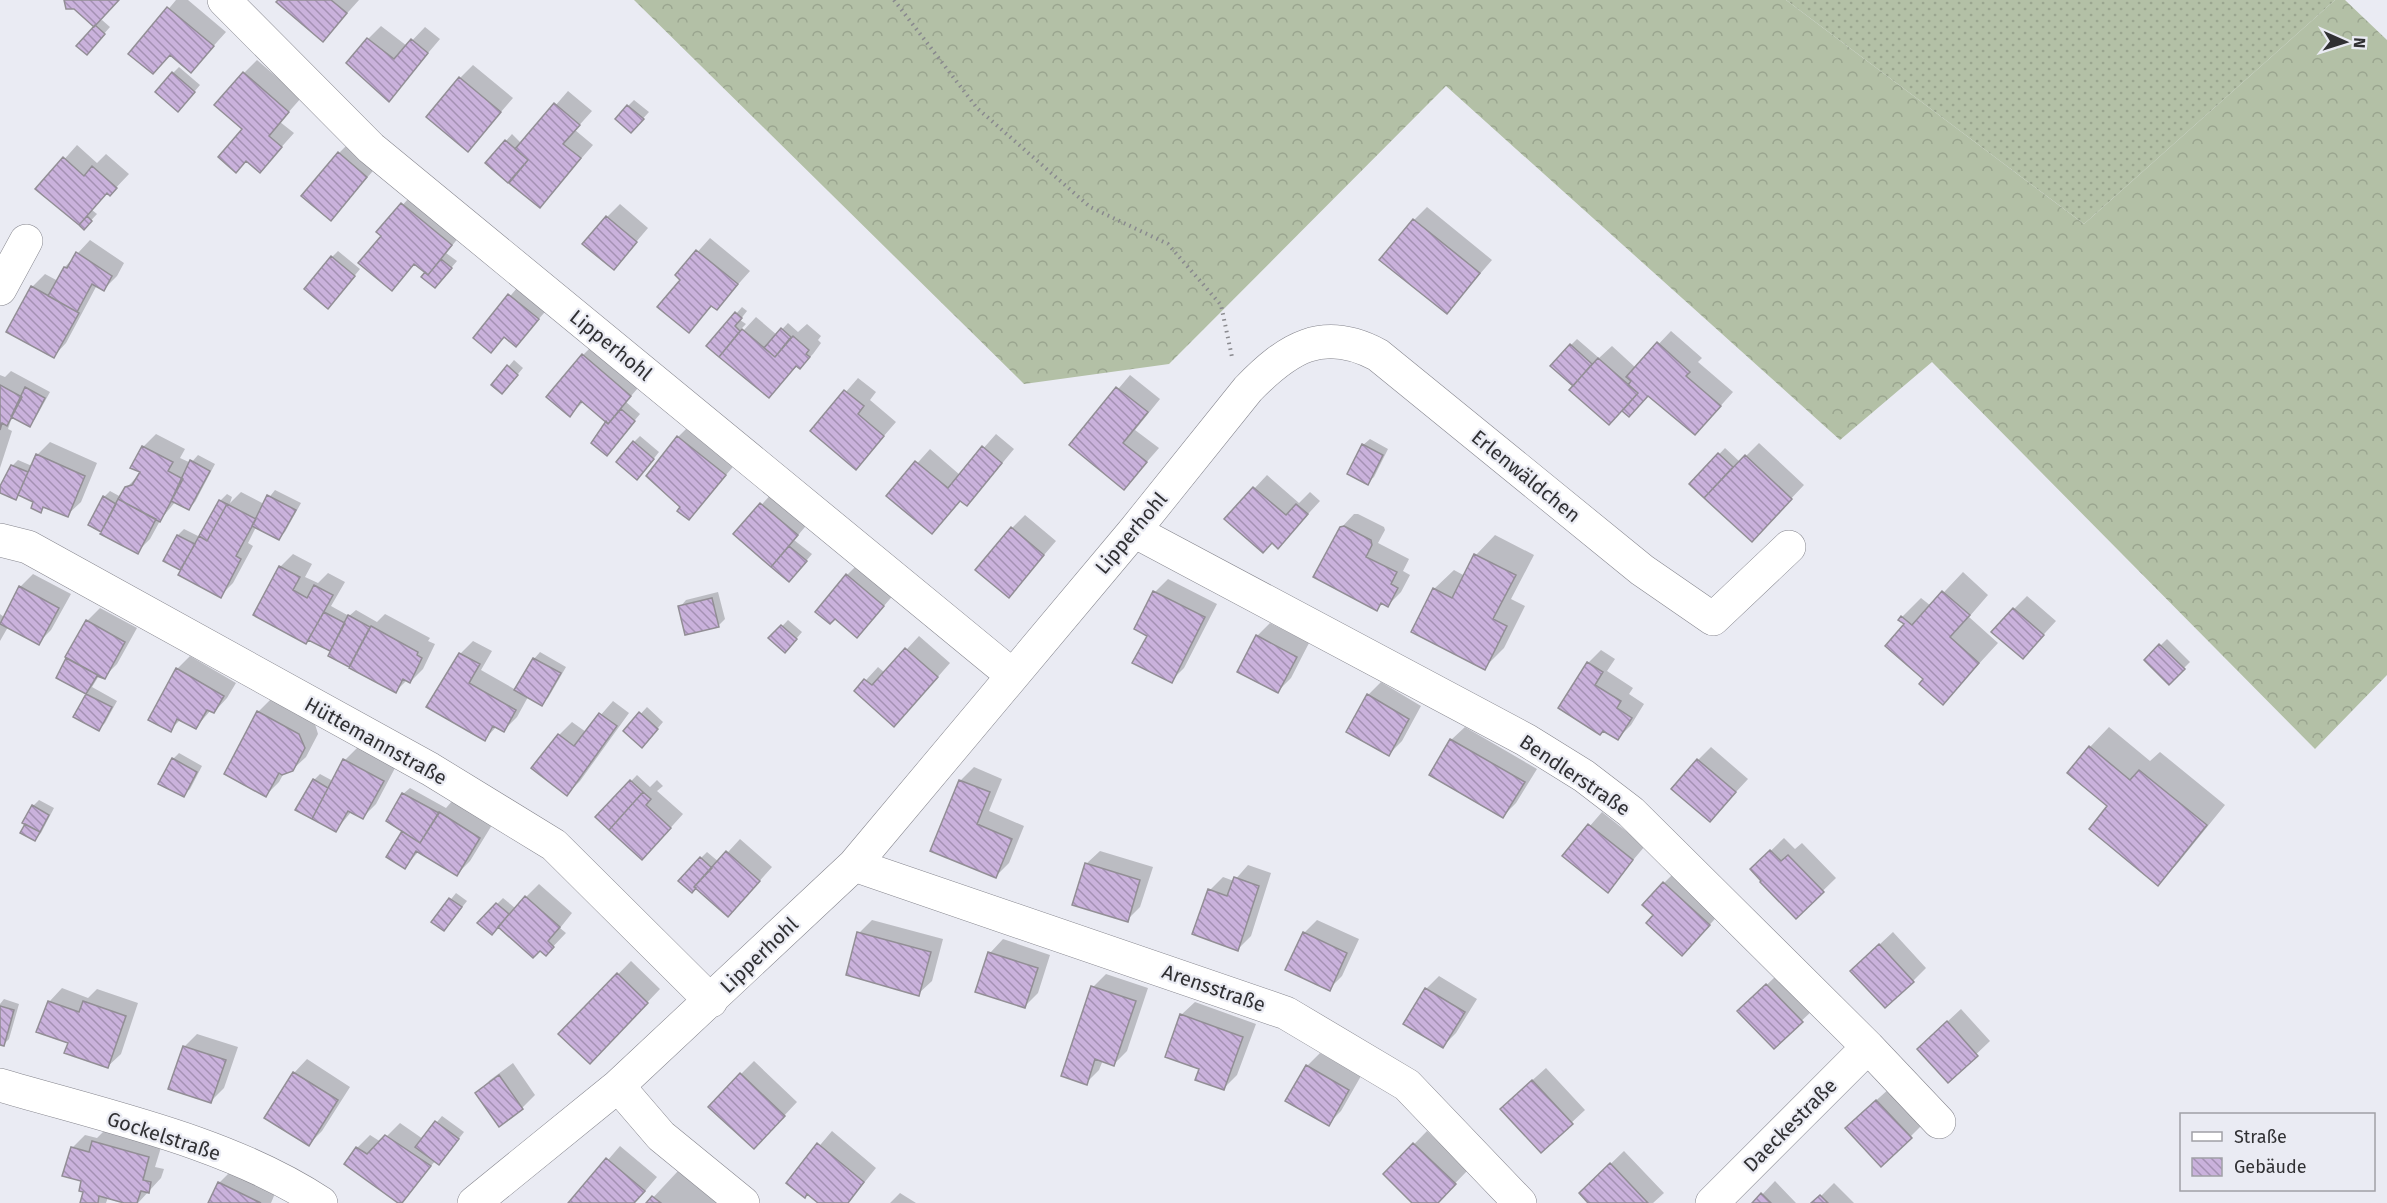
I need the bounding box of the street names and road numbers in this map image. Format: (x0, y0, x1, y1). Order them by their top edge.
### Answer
street label: Lipperhohl (565, 305, 657, 386)
street label: Erlenwäldchen (1467, 425, 1585, 527)
street label: Lipperhohl (1090, 487, 1172, 579)
street label: Hüttemannstraße (301, 692, 451, 790)
street label: Bendlerstraße (1515, 729, 1635, 821)
street label: Lipperhohl (715, 912, 803, 998)
street label: Arensstraße (1159, 959, 1269, 1017)
street label: Daeckestraße (1738, 1073, 1842, 1177)
street label: Gockelstraße (104, 1106, 224, 1166)

